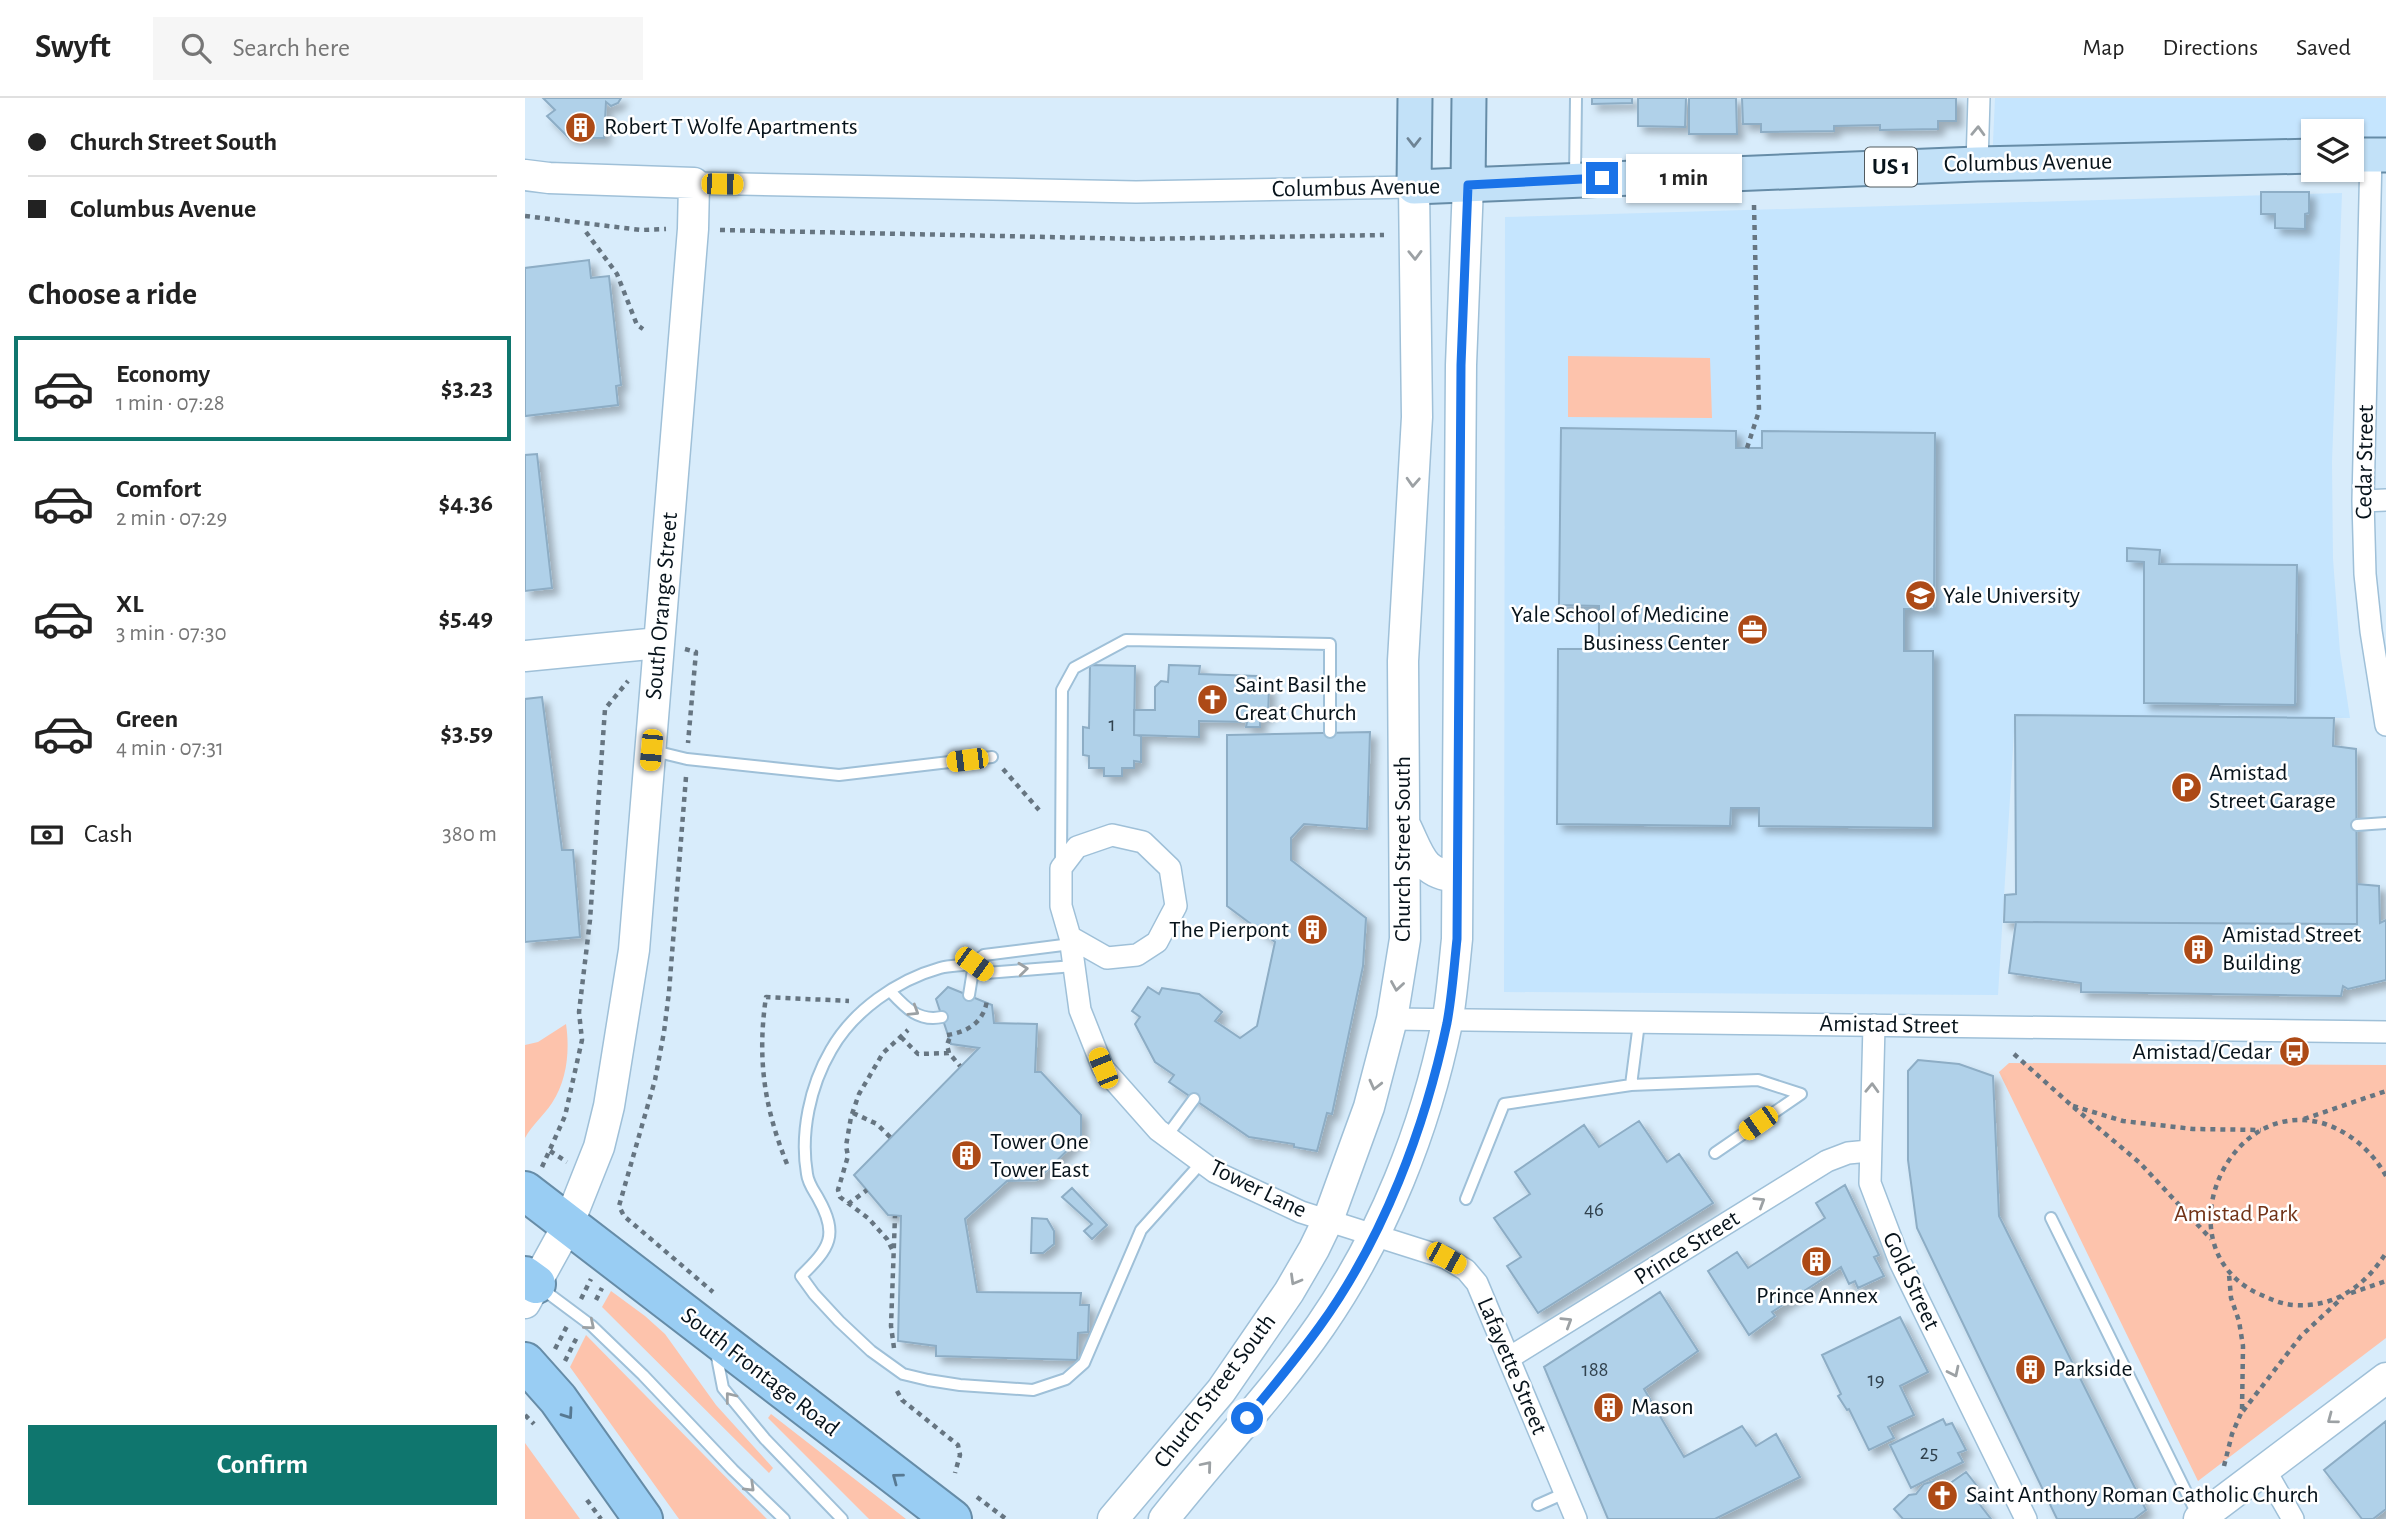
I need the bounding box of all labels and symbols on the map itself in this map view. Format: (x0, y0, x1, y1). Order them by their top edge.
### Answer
building icon: Robert T Wolfe Apartments (564, 110, 598, 144)
place label: Robert T Wolfe Apartments (604, 115, 858, 139)
one-way arrow (1970, 125, 1985, 136)
one-way arrow (1406, 138, 1422, 148)
road number: US 1 (1865, 148, 1917, 186)
street label: Columbus Avenue (1944, 150, 2112, 176)
callout: 1 min (1627, 154, 1742, 202)
route end (1586, 162, 1618, 194)
car (701, 173, 744, 195)
street label: Columbus Avenue (1272, 175, 1440, 201)
one-way arrow (1407, 250, 1423, 261)
street label: Cedar Street (2352, 404, 2378, 519)
one-way arrow (1406, 477, 1421, 488)
street label: South Orange Street (642, 511, 682, 701)
school or university icon: Yale University (1903, 579, 1937, 613)
place label: Yale University (1943, 584, 2080, 608)
place label: Yale School of Medicine Business Center (1511, 603, 1729, 655)
office icon: Yale School of Medicine Business Center (1735, 612, 1769, 646)
place label: Saint Basil the Great Church (1235, 673, 1367, 725)
church icon: Saint Basil the Great Church (1195, 682, 1229, 716)
house number: 1 (1108, 714, 1116, 735)
car (639, 728, 664, 772)
car (945, 747, 990, 773)
street label: Church Street South (1391, 756, 1415, 942)
place label: Amistad Street Garage (2209, 761, 2336, 813)
parking icon: Amistad Street Garage (2169, 770, 2203, 804)
building icon: The Pierpont (1295, 913, 1329, 947)
place label: The Pierpont (1169, 918, 1289, 942)
place label: Amistad Street Building (2222, 923, 2361, 975)
building icon: Amistad Street Building (2182, 932, 2216, 966)
car (951, 943, 998, 985)
one-way arrow (1018, 962, 1029, 977)
one-way arrow (1390, 980, 1405, 992)
one-way arrow (906, 1003, 919, 1016)
street label: Amistad Street (1819, 1012, 1959, 1038)
bus stop icon: Amistad/Cedar (2278, 1035, 2312, 1069)
place label: Amistad/Cedar (2132, 1040, 2272, 1064)
car (1086, 1045, 1121, 1091)
one-way arrow (1369, 1079, 1383, 1091)
one-way arrow (1864, 1082, 1879, 1093)
car (1735, 1102, 1782, 1144)
place label: Tower One Tower East (990, 1130, 1089, 1182)
building icon: Tower One Tower East (950, 1139, 984, 1173)
street label: Tower Lane (1206, 1155, 1310, 1223)
one-way arrow (1753, 1197, 1766, 1210)
house number: 46 (1584, 1199, 1604, 1220)
park label: Amistad Park (2174, 1202, 2298, 1226)
street label: Prince Street (1630, 1206, 1744, 1290)
street label: Gold Street (1878, 1229, 1944, 1334)
car (1423, 1239, 1470, 1277)
building icon: Prince Annex (1800, 1245, 1834, 1279)
one-way arrow (1291, 1273, 1304, 1286)
place label: Prince Annex (1756, 1284, 1879, 1308)
street label: Lafayette Street (1472, 1294, 1552, 1438)
street label: South Frontage Road (676, 1303, 844, 1441)
street label: Church Street South (1149, 1310, 1281, 1472)
one-way arrow (582, 1317, 594, 1330)
one-way arrow (1560, 1317, 1573, 1330)
building icon: Parkside (2013, 1352, 2047, 1386)
place label: Parkside (2053, 1357, 2133, 1381)
house number: 188 (1581, 1359, 1609, 1380)
one-way arrow (1946, 1365, 1960, 1377)
house number: 19 (1867, 1369, 1885, 1390)
building icon: Mason (1591, 1390, 1625, 1424)
one-way arrow (726, 1392, 739, 1404)
place label: Mason (1631, 1395, 1694, 1419)
route start (1231, 1402, 1263, 1434)
one-way arrow (560, 1406, 572, 1419)
one-way arrow (2327, 1411, 2339, 1423)
house number: 25 (1920, 1442, 1938, 1463)
one-way arrow (1199, 1462, 1212, 1474)
one-way arrow (892, 1473, 905, 1486)
one-way arrow (742, 1478, 755, 1491)
church icon: Saint Anthony Roman Catholic Church (1926, 1478, 1960, 1512)
place label: Saint Anthony Roman Catholic Church (1966, 1483, 2319, 1507)

